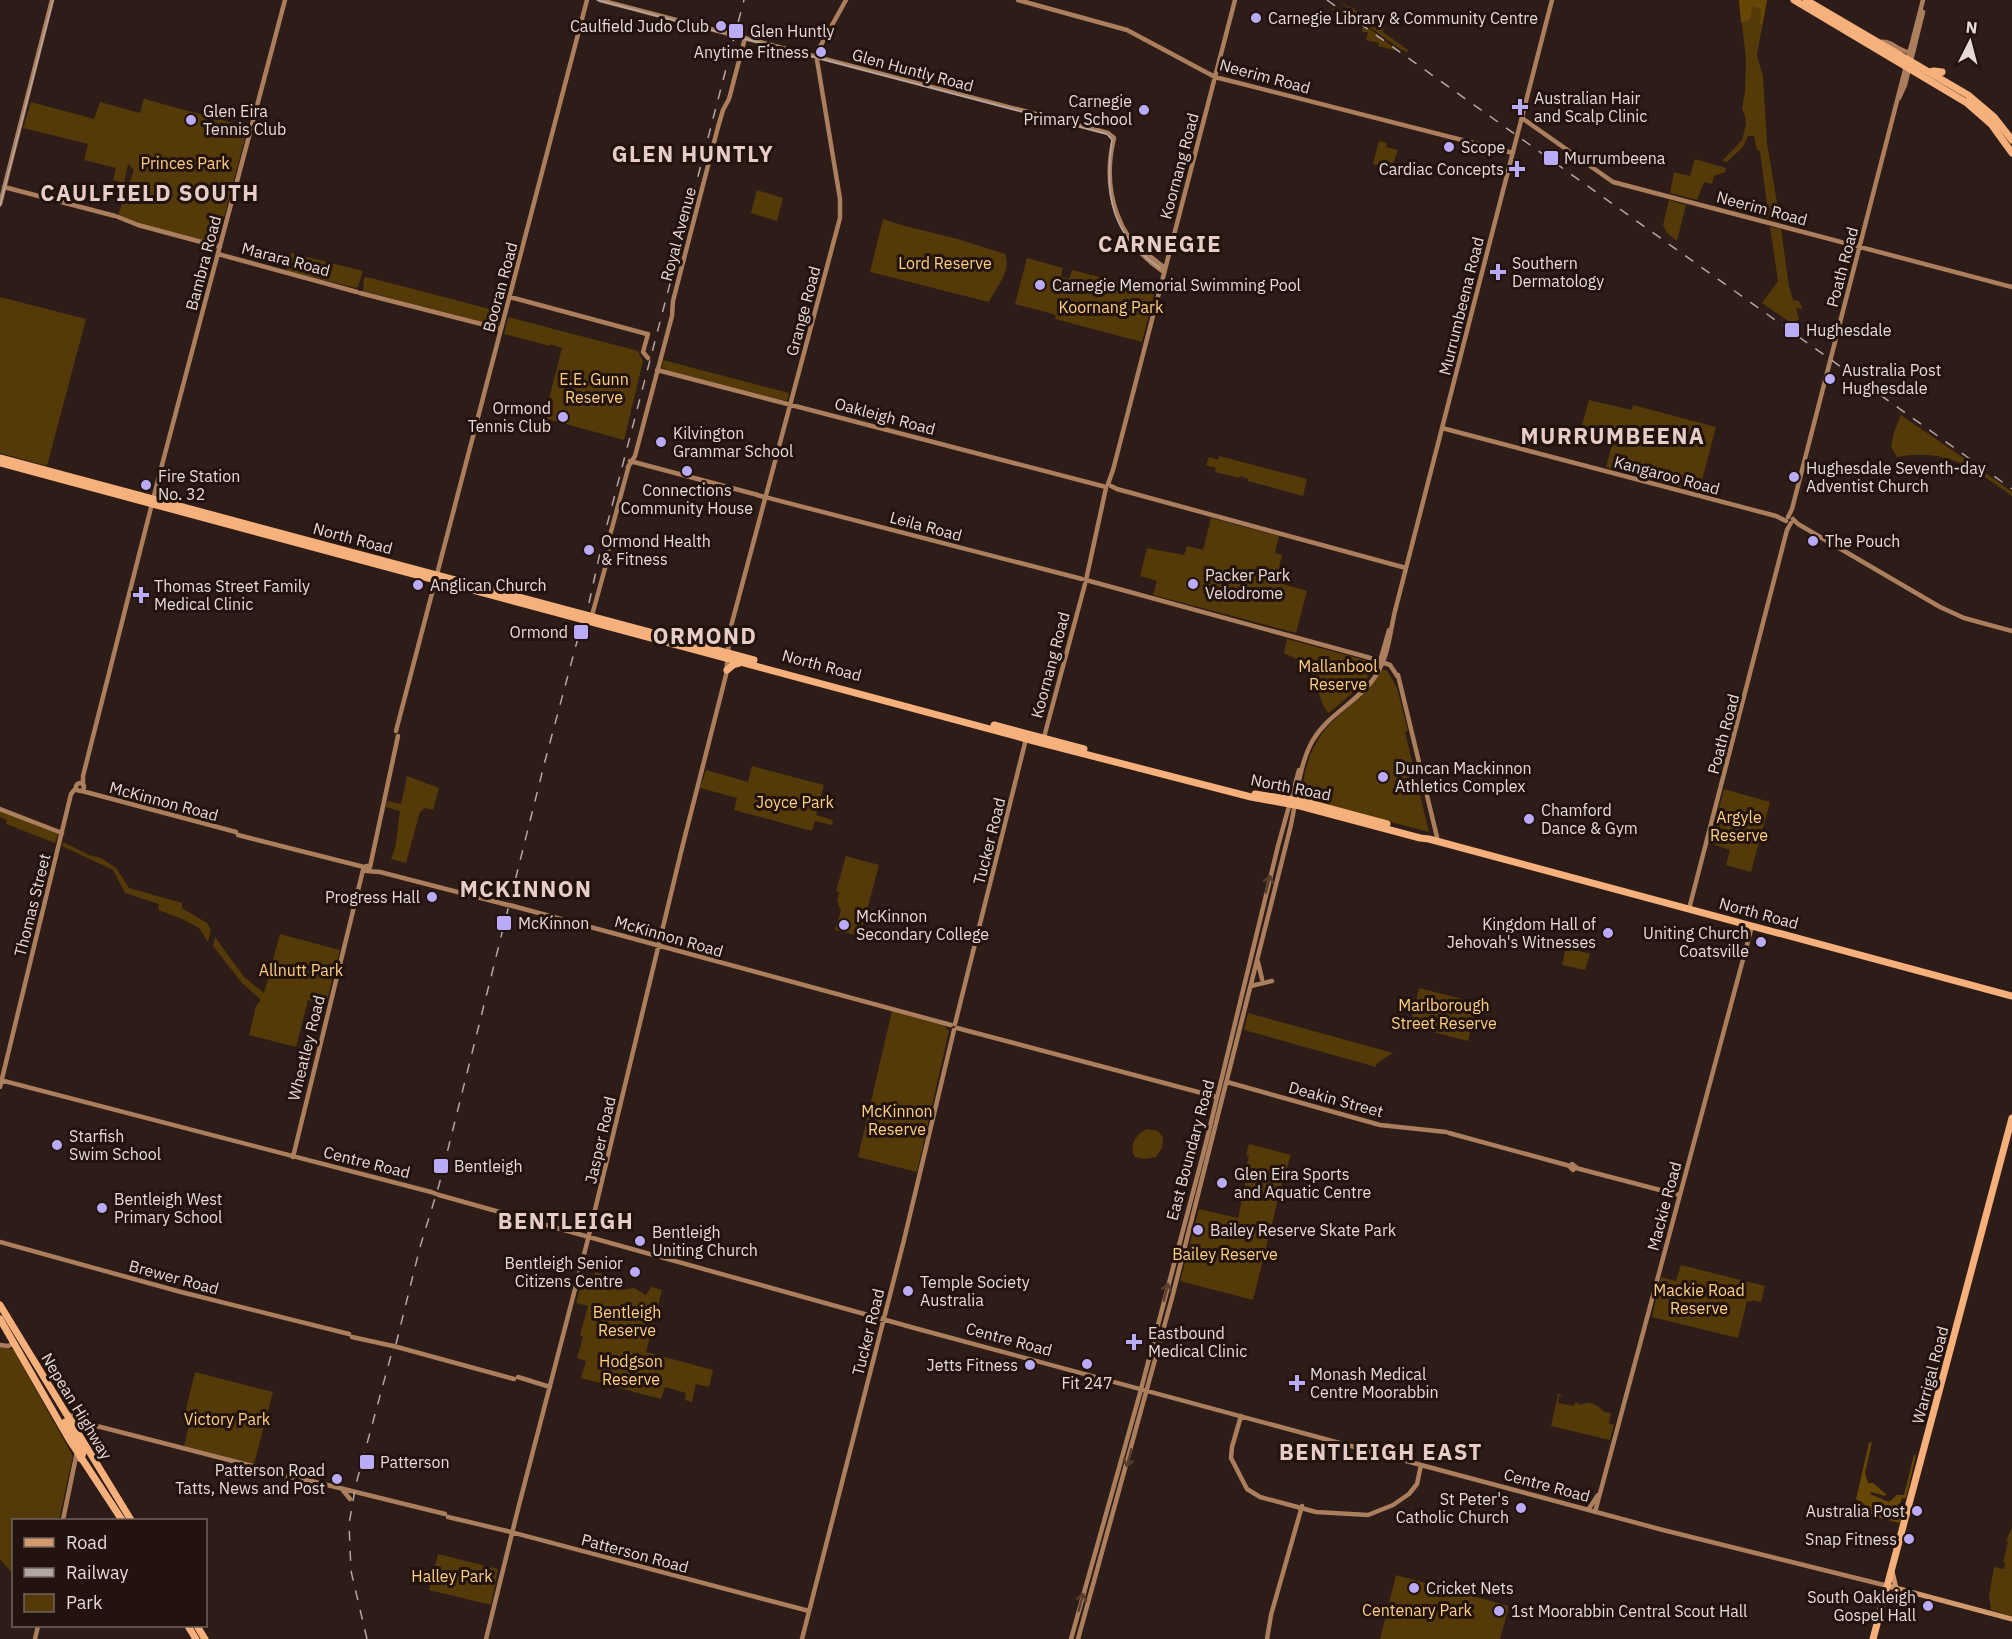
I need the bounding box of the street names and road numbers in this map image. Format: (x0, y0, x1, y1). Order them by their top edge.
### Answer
street label: Glen Huntly Road (850, 44, 976, 96)
street label: Neerim Road (1217, 54, 1313, 98)
street label: Koornang Road (1155, 111, 1203, 221)
street label: Royal Avenue (656, 184, 700, 283)
street label: Neerim Road (1714, 186, 1810, 230)
street label: Bambra Road (181, 213, 225, 313)
street label: Poath Road (1822, 225, 1862, 309)
street label: Murrumbeena Road (1434, 235, 1488, 377)
street label: Marara Road (240, 238, 332, 280)
street label: Booran Road (478, 240, 522, 334)
street label: Grange Road (781, 264, 825, 358)
street label: Oakleigh Road (832, 393, 938, 439)
street label: Kangaroo Road (1612, 451, 1722, 499)
street label: Leila Road (888, 507, 964, 545)
street label: North Road (311, 518, 395, 558)
street label: Koornang Road (1026, 610, 1074, 720)
street label: North Road (780, 645, 864, 685)
street label: Poath Road (1703, 692, 1743, 776)
street label: North Road (1249, 769, 1333, 805)
street label: McKinnon Road (107, 777, 221, 825)
street label: Tucker Road (969, 795, 1009, 887)
street label: Thomas Street (10, 852, 54, 958)
street label: North Road (1717, 893, 1801, 933)
street label: McKinnon Road (612, 911, 726, 961)
street label: Wheatley Road (283, 993, 329, 1103)
street label: East Boundary Road (1162, 1077, 1218, 1223)
street label: Deakin Street (1286, 1077, 1386, 1121)
street label: Jasper Road (580, 1094, 620, 1186)
street label: Centre Road (322, 1142, 412, 1182)
street label: Mackie Road (1643, 1159, 1685, 1253)
street label: Brewer Road (127, 1255, 221, 1299)
street label: Tucker Road (848, 1286, 888, 1378)
street label: Centre Road (964, 1318, 1054, 1360)
street label: Warrigal Road (1907, 1324, 1953, 1426)
street label: Nepean Highway (37, 1349, 117, 1463)
street label: Centre Road (1502, 1464, 1592, 1506)
street label: Patterson Road (579, 1529, 691, 1577)

